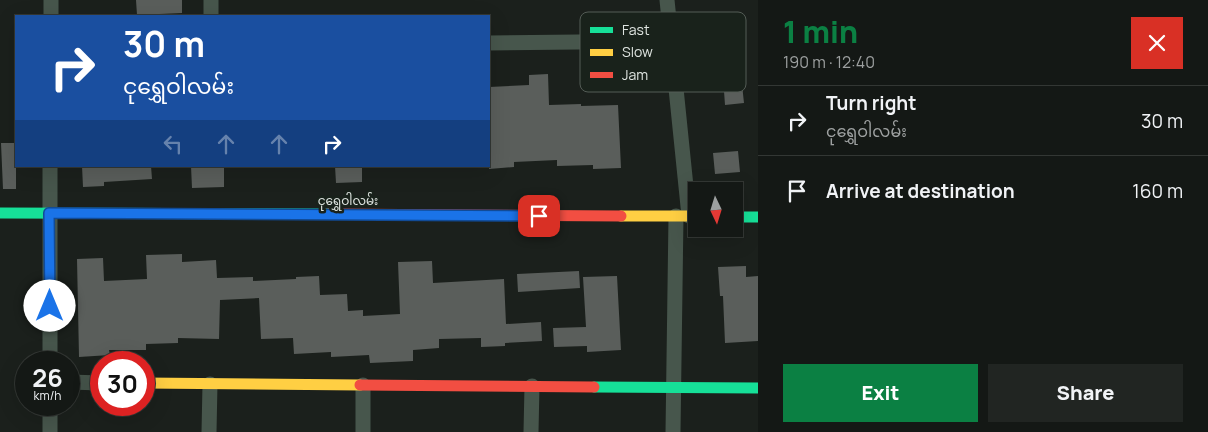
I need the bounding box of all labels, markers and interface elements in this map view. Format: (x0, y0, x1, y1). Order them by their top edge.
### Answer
text: 1 min (783, 11, 858, 52)
legend (580, 12, 746, 92)
button: close (1131, 17, 1183, 69)
text: 30 m (123, 20, 205, 68)
text: Fast (622, 20, 650, 39)
icon: right (40, 35, 105, 100)
text: Slow (622, 42, 653, 61)
text: 190 m · 12:40 (783, 51, 875, 73)
text: Jam (622, 65, 648, 84)
text: ငုရွှေဝါလမ်း (123, 71, 234, 101)
text: Turn right (826, 90, 916, 116)
icon: right (783, 107, 811, 135)
text: 30 m (1141, 108, 1183, 134)
text: ငုရွှေဝါလမ်း (826, 120, 907, 142)
icon: left (159, 130, 187, 158)
icon: ahead (212, 130, 240, 158)
icon: ahead (265, 130, 293, 158)
icon: right (318, 130, 346, 158)
icon: arrive (783, 177, 811, 205)
text: Arrive at destination (826, 178, 1015, 204)
text: 160 m (1132, 178, 1183, 204)
north arrow (688, 182, 742, 238)
map controls (688, 182, 743, 237)
street label: ငုရွှေဝါလမ်း (318, 192, 378, 211)
pin (518, 195, 560, 237)
icon: arrive (525, 202, 553, 230)
position arrow (23, 279, 75, 331)
speed limit sign: 30 (90, 351, 155, 416)
text: 26 (32, 360, 63, 395)
button: Exit (783, 364, 978, 422)
button: Share (988, 364, 1183, 422)
text: km/h (34, 387, 61, 404)

